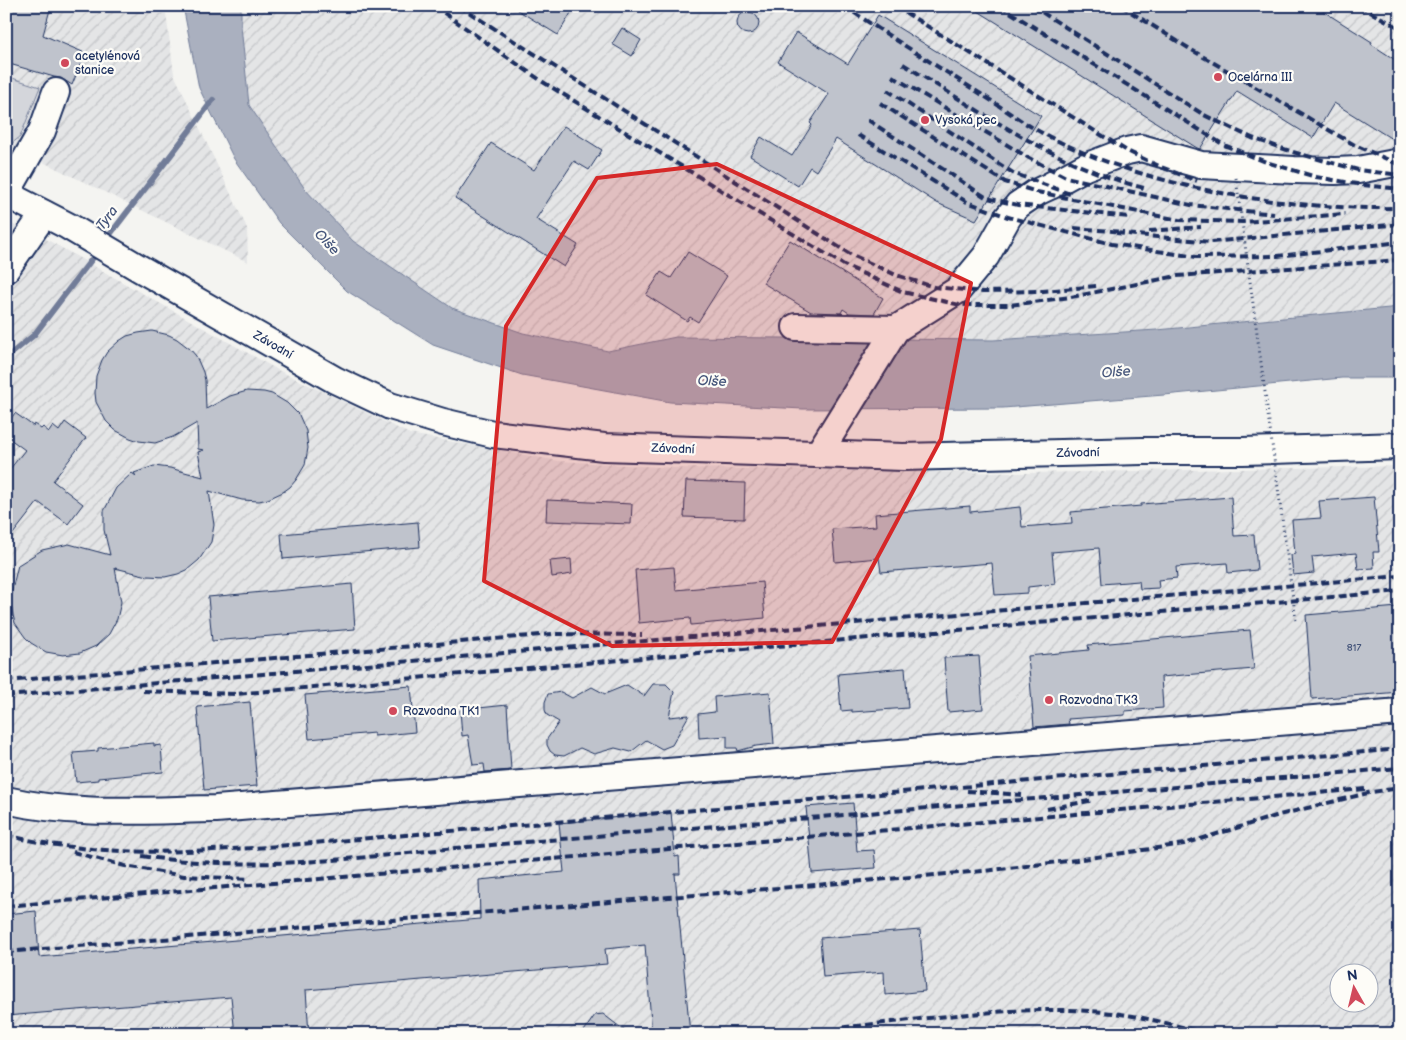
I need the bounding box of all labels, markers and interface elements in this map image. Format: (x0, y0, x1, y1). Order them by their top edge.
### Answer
place label: acetylénová stanice (75, 49, 140, 78)
marker: acetylénová stanice (59, 57, 71, 69)
place label: Ocelárna III (1228, 70, 1292, 85)
marker: Ocelárna III (1212, 71, 1224, 83)
place label: Vysoká pec (935, 113, 997, 128)
marker: Vysoká pec (919, 114, 931, 126)
water label: Tyra (92, 203, 122, 233)
water label: Olše (311, 226, 343, 258)
street label: Závodní (250, 327, 296, 362)
water label: Olše (1101, 363, 1131, 381)
water label: Olše (697, 372, 727, 390)
street label: Závodní (650, 441, 695, 457)
street label: Závodní (1055, 445, 1100, 461)
house number: 817 (1347, 642, 1361, 654)
place label: Rozvodna TK3 (1059, 693, 1138, 708)
marker: Rozvodna TK3 (1043, 694, 1055, 706)
place label: Rozvodna TK1 (403, 704, 479, 719)
marker: Rozvodna TK1 (387, 705, 399, 717)
north arrow (1328, 962, 1378, 1012)
text: N (1346, 966, 1359, 985)

